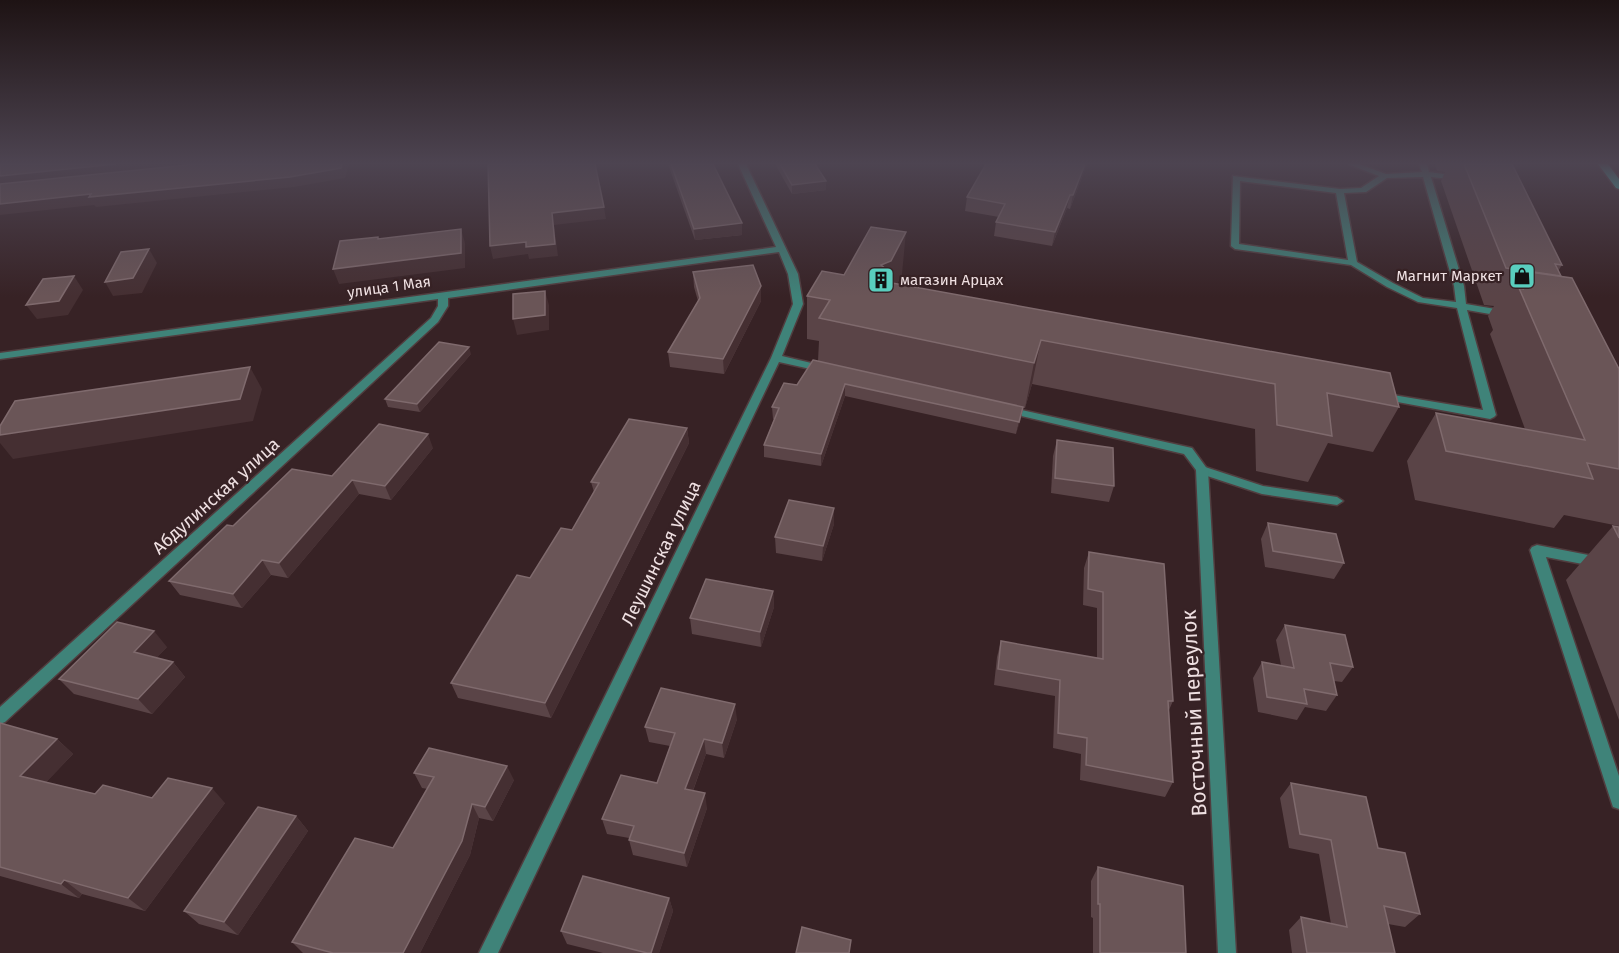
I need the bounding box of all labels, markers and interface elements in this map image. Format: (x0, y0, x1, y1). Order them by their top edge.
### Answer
shop icon: Магнит Маркет (1507, 261, 1537, 291)
building icon: магазин Арцах (866, 265, 896, 295)
place label: Магнит Маркет (1396, 267, 1502, 285)
place label: магазин Арцах (900, 271, 1004, 289)
street label: улица 1 Мая (346, 272, 432, 302)
street label: Абдулинская улица (148, 433, 284, 559)
street label: Леушинская улица (616, 477, 706, 629)
street label: Восточный переулок (1176, 609, 1212, 817)

